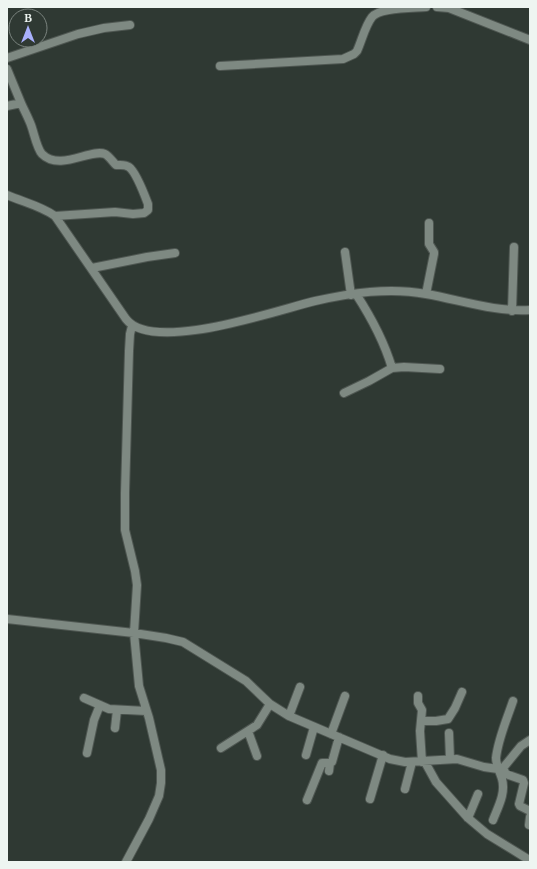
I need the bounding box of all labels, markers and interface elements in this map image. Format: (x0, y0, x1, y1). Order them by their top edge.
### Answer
north arrow (8, 8, 48, 48)
text: B (24, 11, 32, 25)

